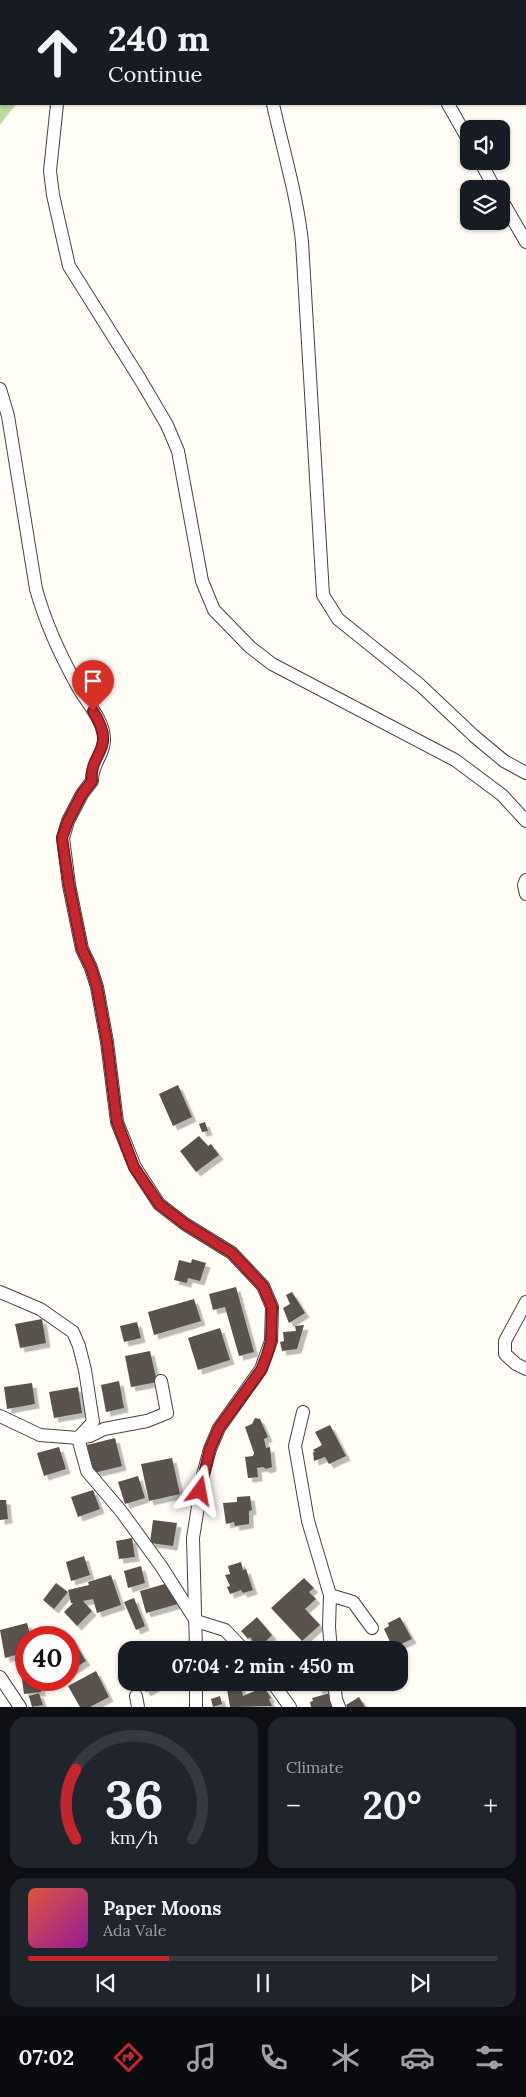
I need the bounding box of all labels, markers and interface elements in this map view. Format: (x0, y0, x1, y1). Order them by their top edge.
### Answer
text: 240 m (108, 16, 209, 61)
icon: ahead (25, 20, 90, 85)
text: Continue (108, 60, 203, 88)
map controls (460, 120, 510, 230)
button: sound (460, 120, 510, 170)
button: layers (460, 180, 510, 230)
pin (72, 660, 114, 711)
icon: arrive (79, 667, 107, 695)
position arrow (173, 1464, 225, 1516)
speed limit sign: 40 (15, 1626, 80, 1691)
text: 07:04 · 2 min · 450 m (172, 1654, 354, 1678)
text: Climate (286, 1757, 343, 1777)
text: 36 (104, 1766, 164, 1832)
text: 20° (363, 1781, 421, 1829)
text: − (286, 1788, 301, 1824)
text: + (483, 1788, 498, 1824)
text: km/h (110, 1826, 158, 1849)
text: Paper Moons (103, 1896, 222, 1920)
text: Ada Vale (103, 1920, 166, 1940)
icon: previous (92, 1969, 120, 1997)
icon: pause (249, 1969, 277, 1997)
icon: next (406, 1969, 434, 1997)
icon: directions (111, 2040, 146, 2075)
icon: music (184, 2040, 219, 2075)
icon: phone (256, 2040, 291, 2075)
icon: climate (328, 2040, 363, 2075)
icon: car (400, 2040, 435, 2075)
icon: filters (472, 2040, 507, 2075)
text: 07:02 (19, 2043, 74, 2071)

